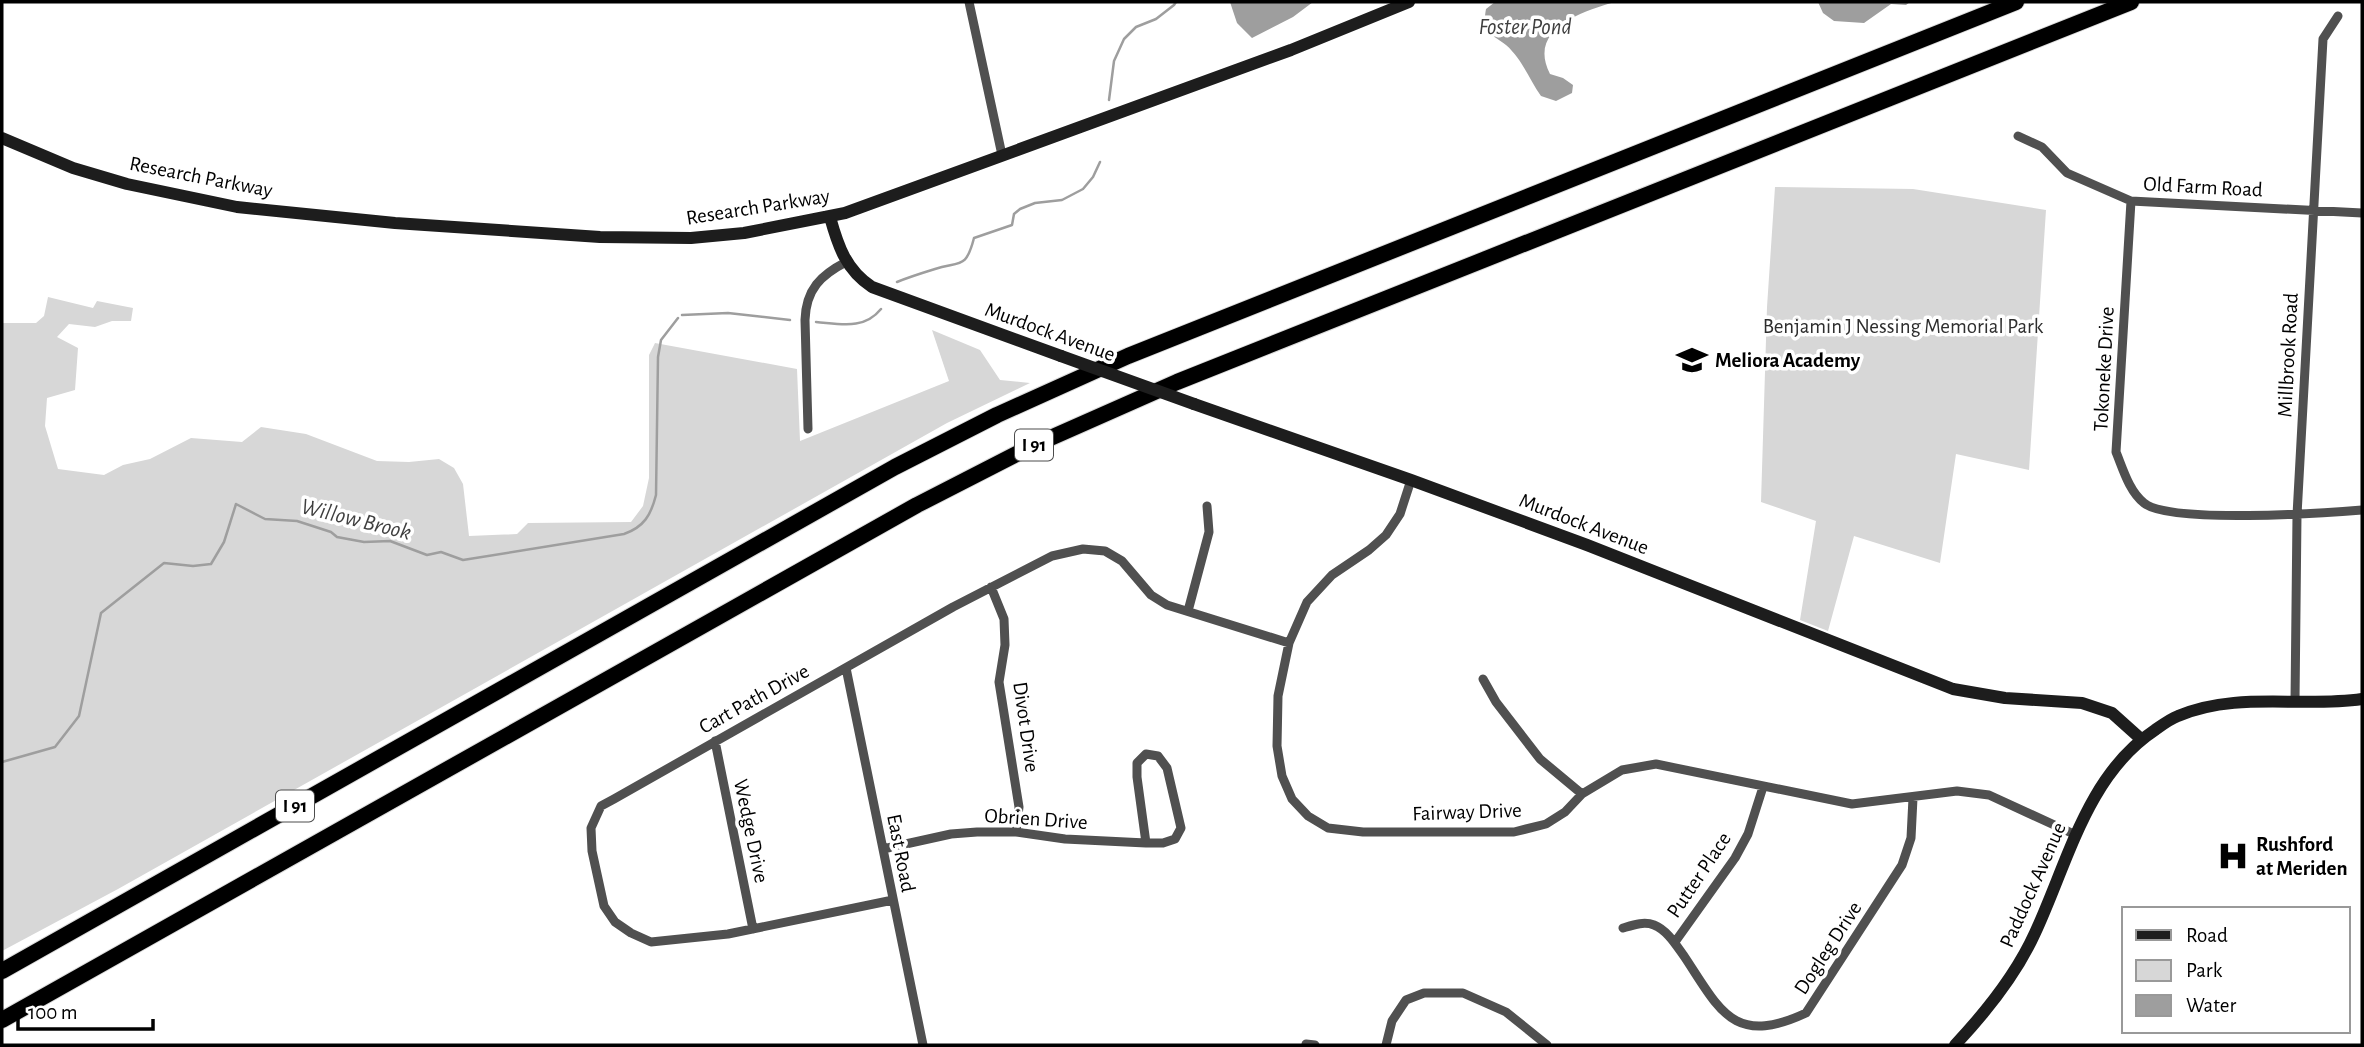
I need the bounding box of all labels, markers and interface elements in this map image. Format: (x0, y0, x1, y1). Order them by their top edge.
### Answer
water label: Foster Pond (1478, 16, 1572, 39)
street label: Research Parkway (128, 153, 274, 201)
street label: Old Farm Road (2143, 173, 2263, 201)
street label: Research Parkway (685, 185, 831, 229)
street label: Millbrook Road (2274, 292, 2302, 418)
street label: Murdock Avenue (982, 299, 1118, 365)
street label: Tokoneke Drive (2090, 306, 2118, 432)
park label: Benjamin J Nessing Memorial Park (1763, 316, 2044, 337)
school or university icon: Meliora Academy (1675, 343, 1709, 377)
place label: Meliora Academy (1715, 350, 1861, 371)
road number: I 91 (1015, 430, 1053, 460)
street label: Murdock Avenue (1516, 490, 1652, 558)
water label: Willow Brook (299, 495, 414, 545)
street label: Cart Path Drive (695, 660, 813, 738)
street label: Divot Drive (1009, 680, 1043, 774)
street label: Wedge Drive (730, 777, 772, 885)
road number: I 91 (276, 790, 314, 821)
street label: Fairway Drive (1412, 800, 1522, 824)
street label: Obrien Drive (984, 805, 1088, 833)
street label: East Road (883, 812, 919, 894)
street label: Paddock Avenue (1996, 819, 2070, 951)
street label: Putter Place (1663, 829, 1735, 921)
place label: Rushford at Meriden (2256, 834, 2348, 879)
hospital icon: Rushford at Meriden (2216, 839, 2250, 873)
street label: Dogleg Drive (1790, 898, 1866, 998)
legend (2122, 907, 2350, 1033)
text: Road (2186, 925, 2228, 946)
text: Park (2186, 960, 2223, 981)
scale bar (18, 988, 152, 1032)
text: Water (2186, 995, 2236, 1016)
text: 100 m (28, 1002, 78, 1023)

